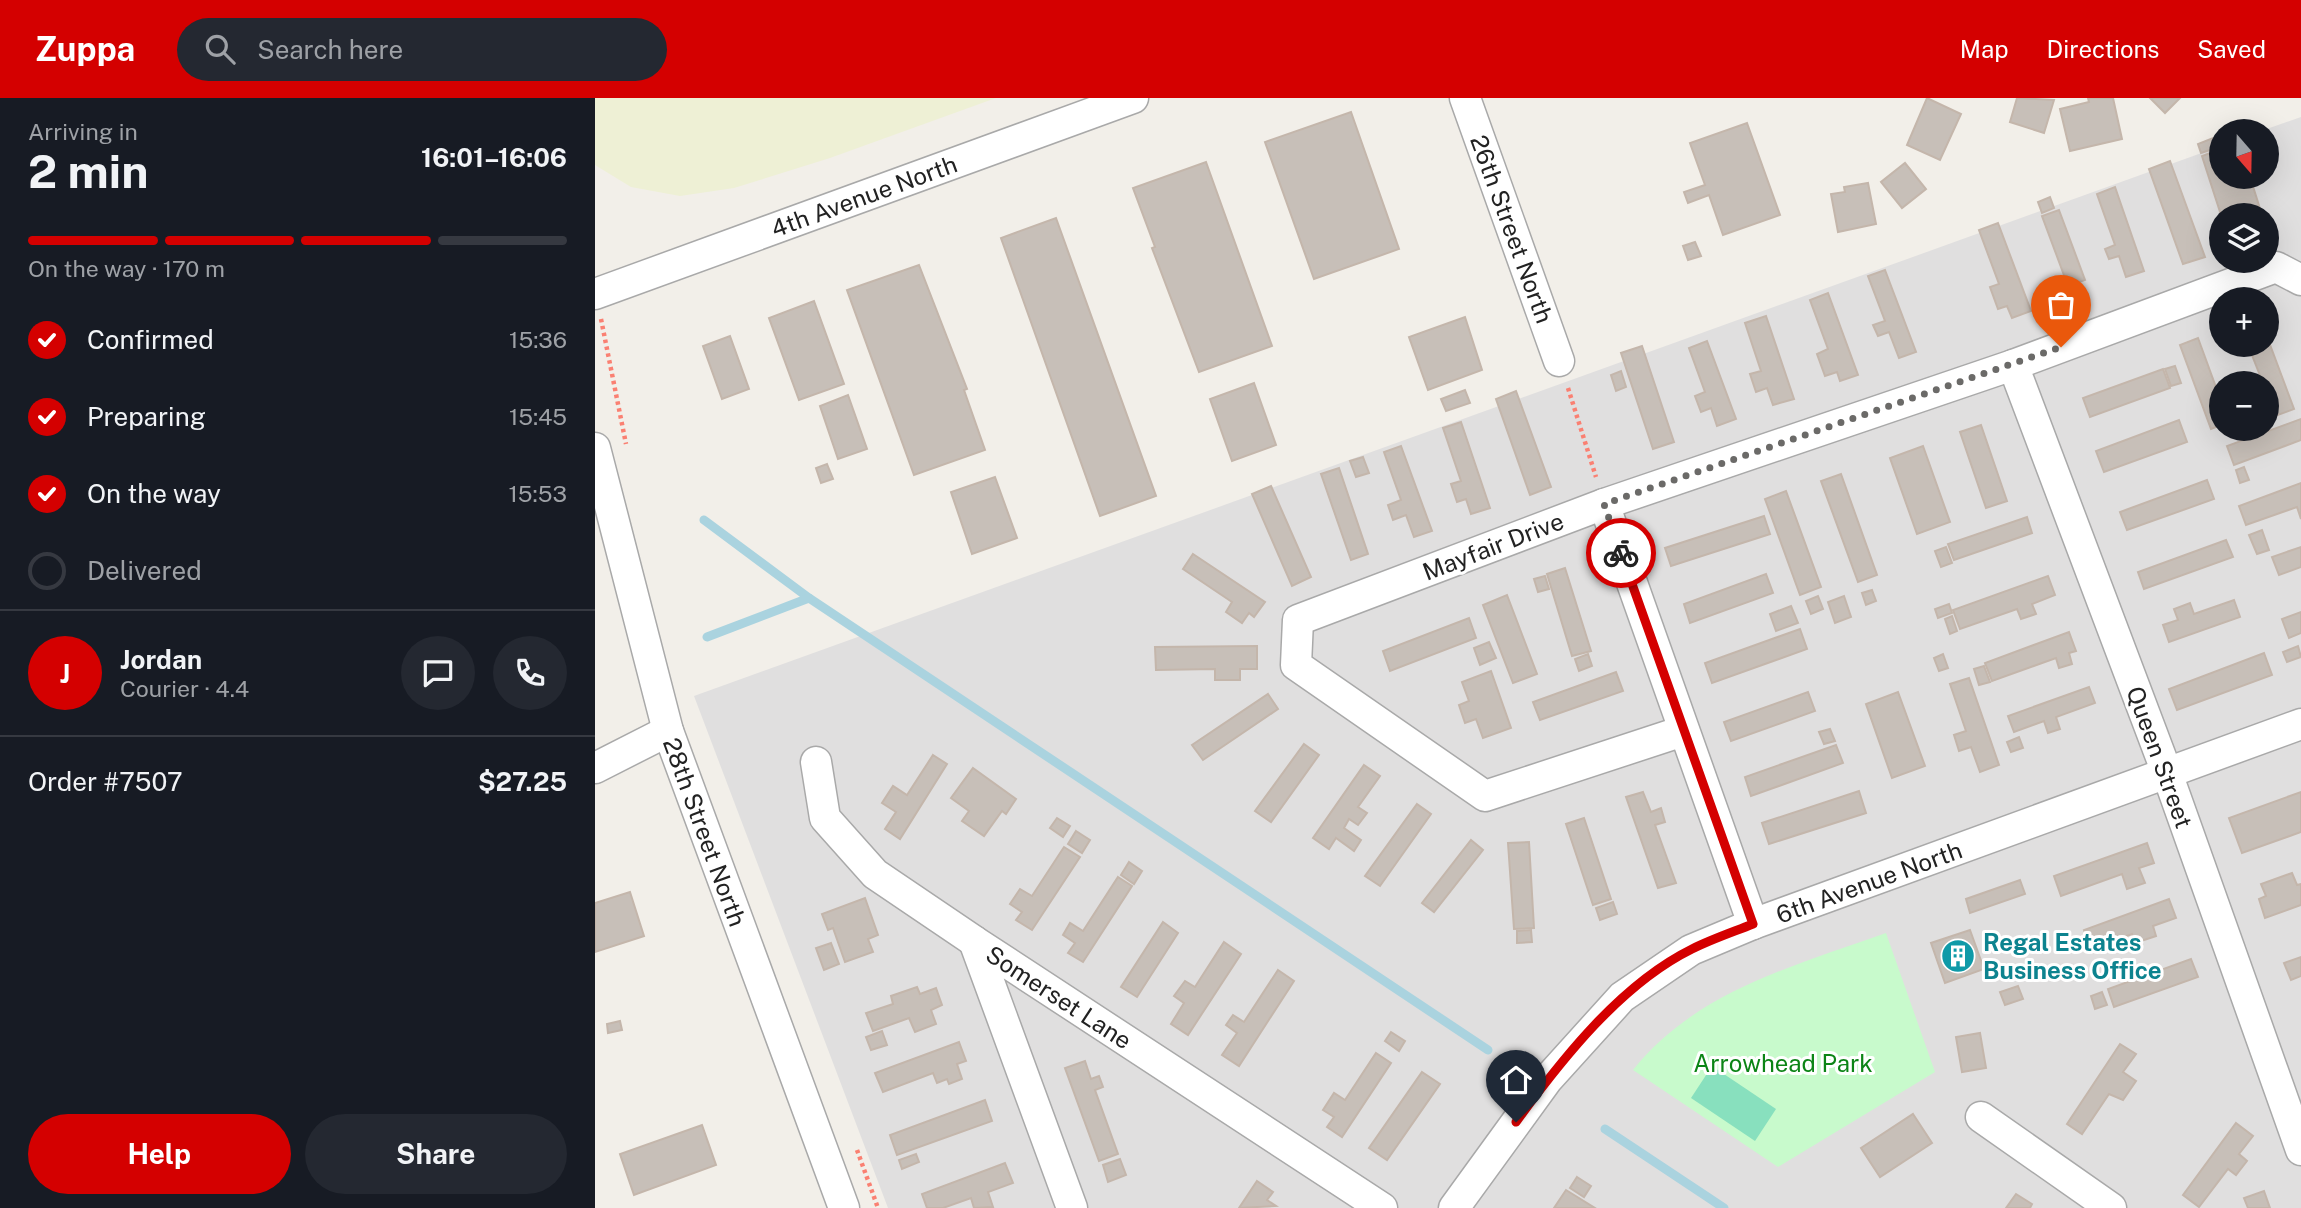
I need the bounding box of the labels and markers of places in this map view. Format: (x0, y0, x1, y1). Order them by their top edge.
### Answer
pin (2031, 275, 2091, 347)
place label: Regal Estates Business Office (1983, 928, 2162, 984)
building icon: Regal Estates Business Office (1939, 937, 1977, 975)
pin (1486, 1050, 1546, 1122)

